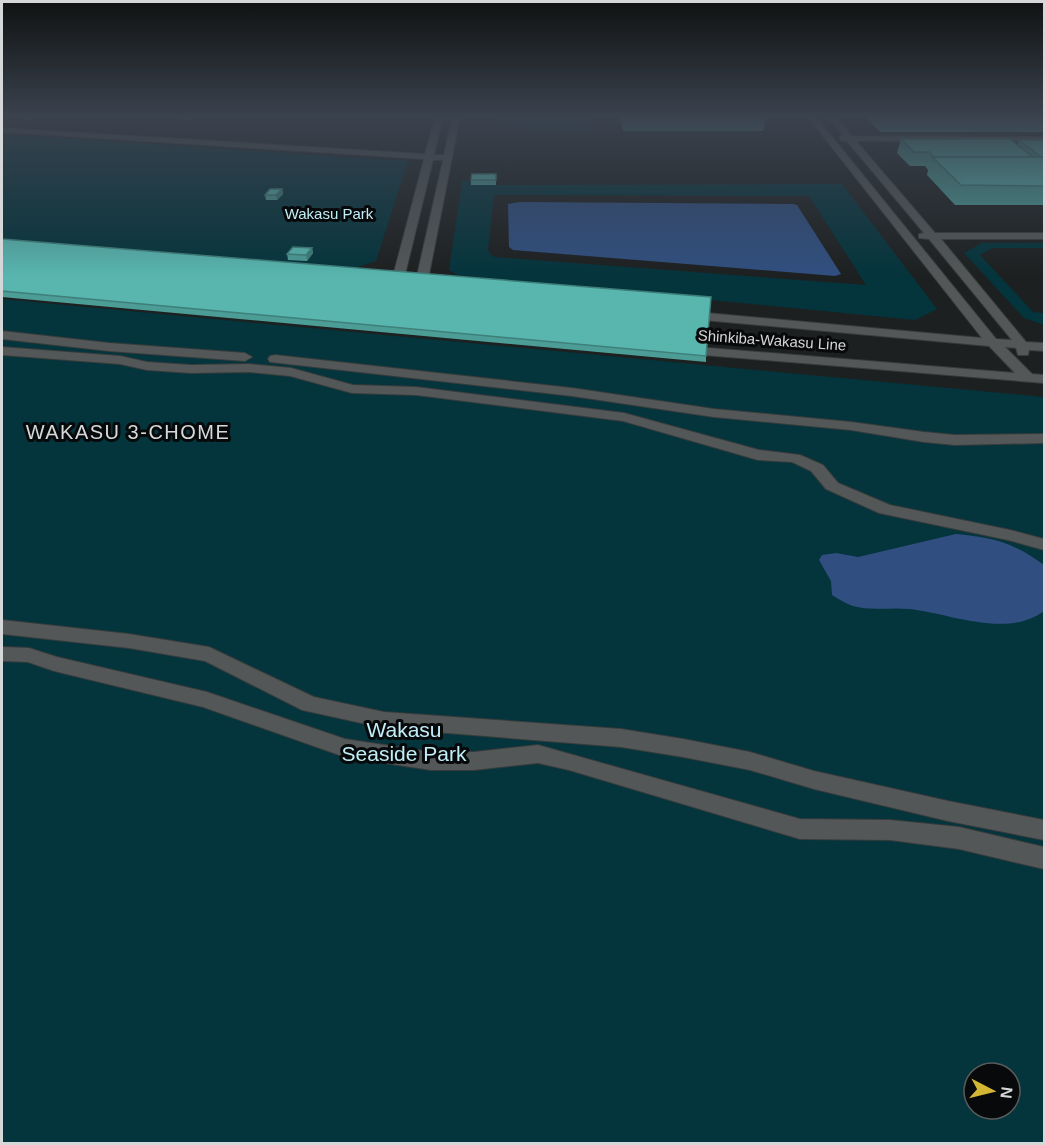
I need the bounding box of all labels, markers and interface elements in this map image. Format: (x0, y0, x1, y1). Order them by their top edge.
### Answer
park label: Wakasu Park (285, 205, 374, 222)
street label: Shinkiba-Wakasu Line (697, 326, 847, 354)
district label: WAKASU 3-CHOME (26, 421, 230, 443)
park label: Wakasu Seaside Park (342, 718, 467, 765)
north arrow (962, 1061, 1022, 1121)
text: N (997, 1086, 1016, 1100)

